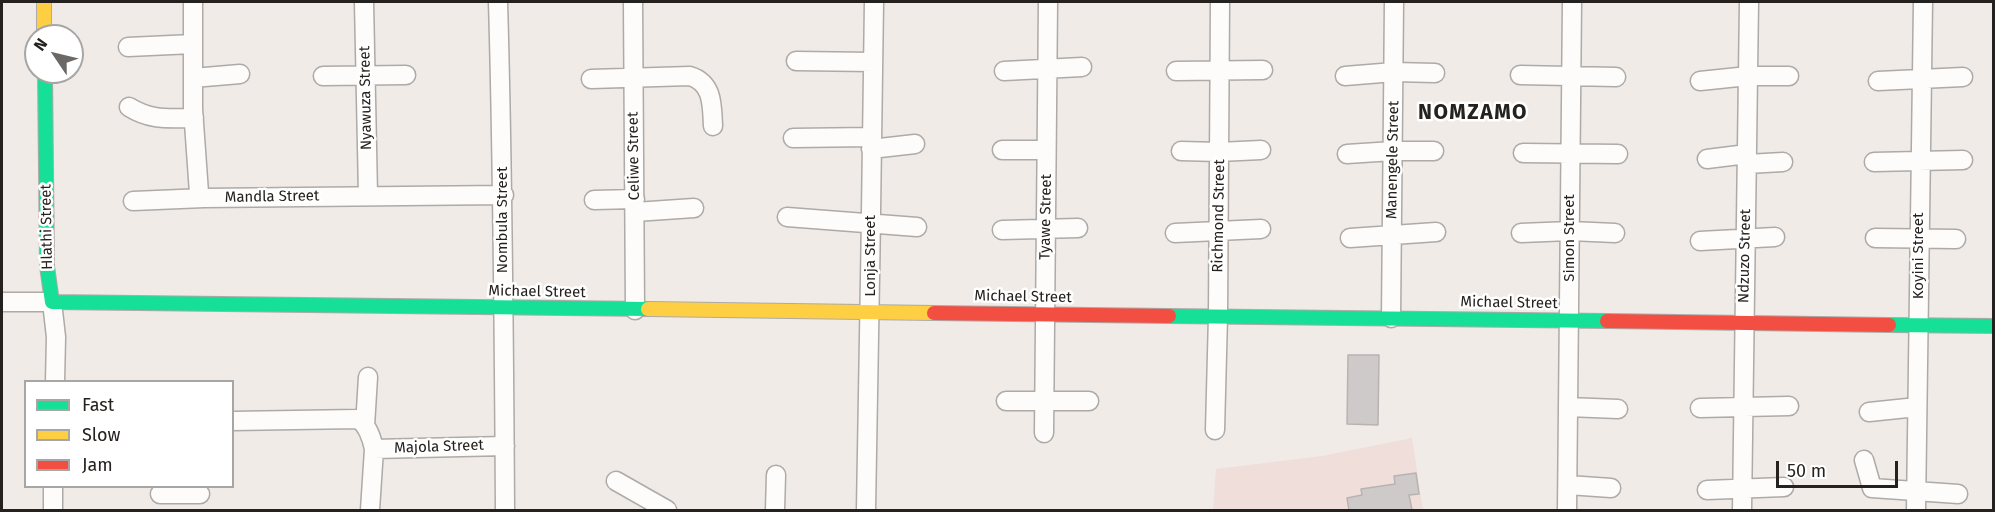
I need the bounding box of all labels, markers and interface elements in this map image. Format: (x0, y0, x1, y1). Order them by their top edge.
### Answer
north arrow (24, 24, 84, 84)
text: N (30, 35, 51, 54)
street label: Nyawuza Street (356, 46, 376, 150)
district label: NOMZAMO (1418, 100, 1528, 126)
street label: Manengele Street (1383, 101, 1403, 219)
street label: Celiwe Street (624, 112, 644, 200)
street label: Richmond Street (1209, 159, 1229, 273)
street label: Nombula Street (494, 167, 512, 273)
street label: Tyawe Street (1036, 174, 1056, 260)
street label: Hlathi Street (37, 184, 57, 270)
street label: Mandla Street (224, 187, 320, 207)
street label: Simon Street (1561, 194, 1579, 282)
street label: Ndzuzo Street (1735, 209, 1755, 303)
street label: Koyini Street (1910, 213, 1928, 299)
street label: Lonja Street (862, 215, 880, 297)
street label: Michael Street (488, 282, 586, 302)
street label: Michael Street (974, 287, 1072, 307)
street label: Michael Street (1460, 293, 1558, 313)
legend (24, 380, 234, 488)
text: Fast (82, 394, 114, 416)
text: Slow (82, 424, 120, 446)
street label: Majola Street (394, 436, 484, 458)
scale bar (1779, 449, 1900, 487)
text: Jam (82, 454, 113, 476)
text: 50 m (1787, 460, 1826, 482)

